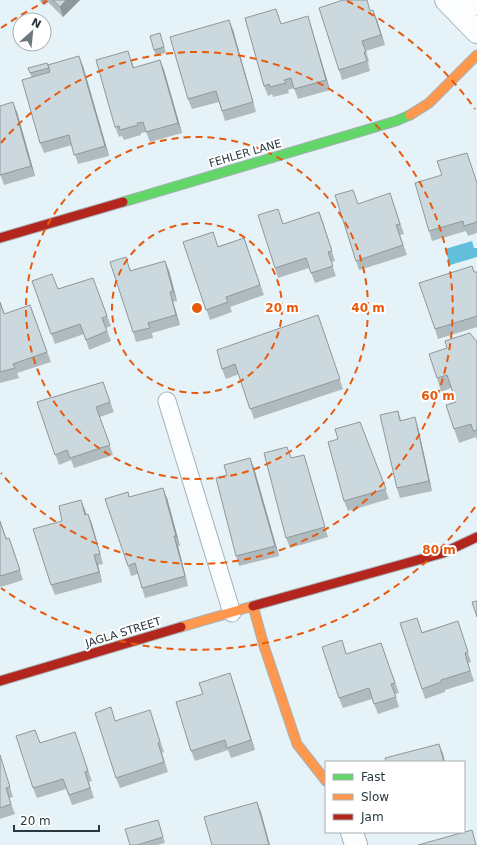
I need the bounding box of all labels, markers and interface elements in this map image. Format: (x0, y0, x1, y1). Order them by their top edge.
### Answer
north arrow (12, 12, 52, 52)
text: N (29, 16, 43, 31)
street label: FEHLER LANE (207, 137, 283, 170)
centre of rings (190, 301, 204, 315)
text: 20 m (265, 301, 299, 315)
text: 40 m (351, 301, 385, 315)
text: 60 m (421, 389, 455, 403)
text: 80 m (422, 543, 456, 557)
street label: JAGLA STREET (83, 615, 163, 650)
legend (325, 761, 465, 833)
text: Fast (361, 770, 385, 784)
text: Slow (361, 790, 389, 804)
scale bar (14, 807, 99, 833)
text: Jam (360, 810, 384, 824)
text: 20 m (20, 814, 51, 828)

